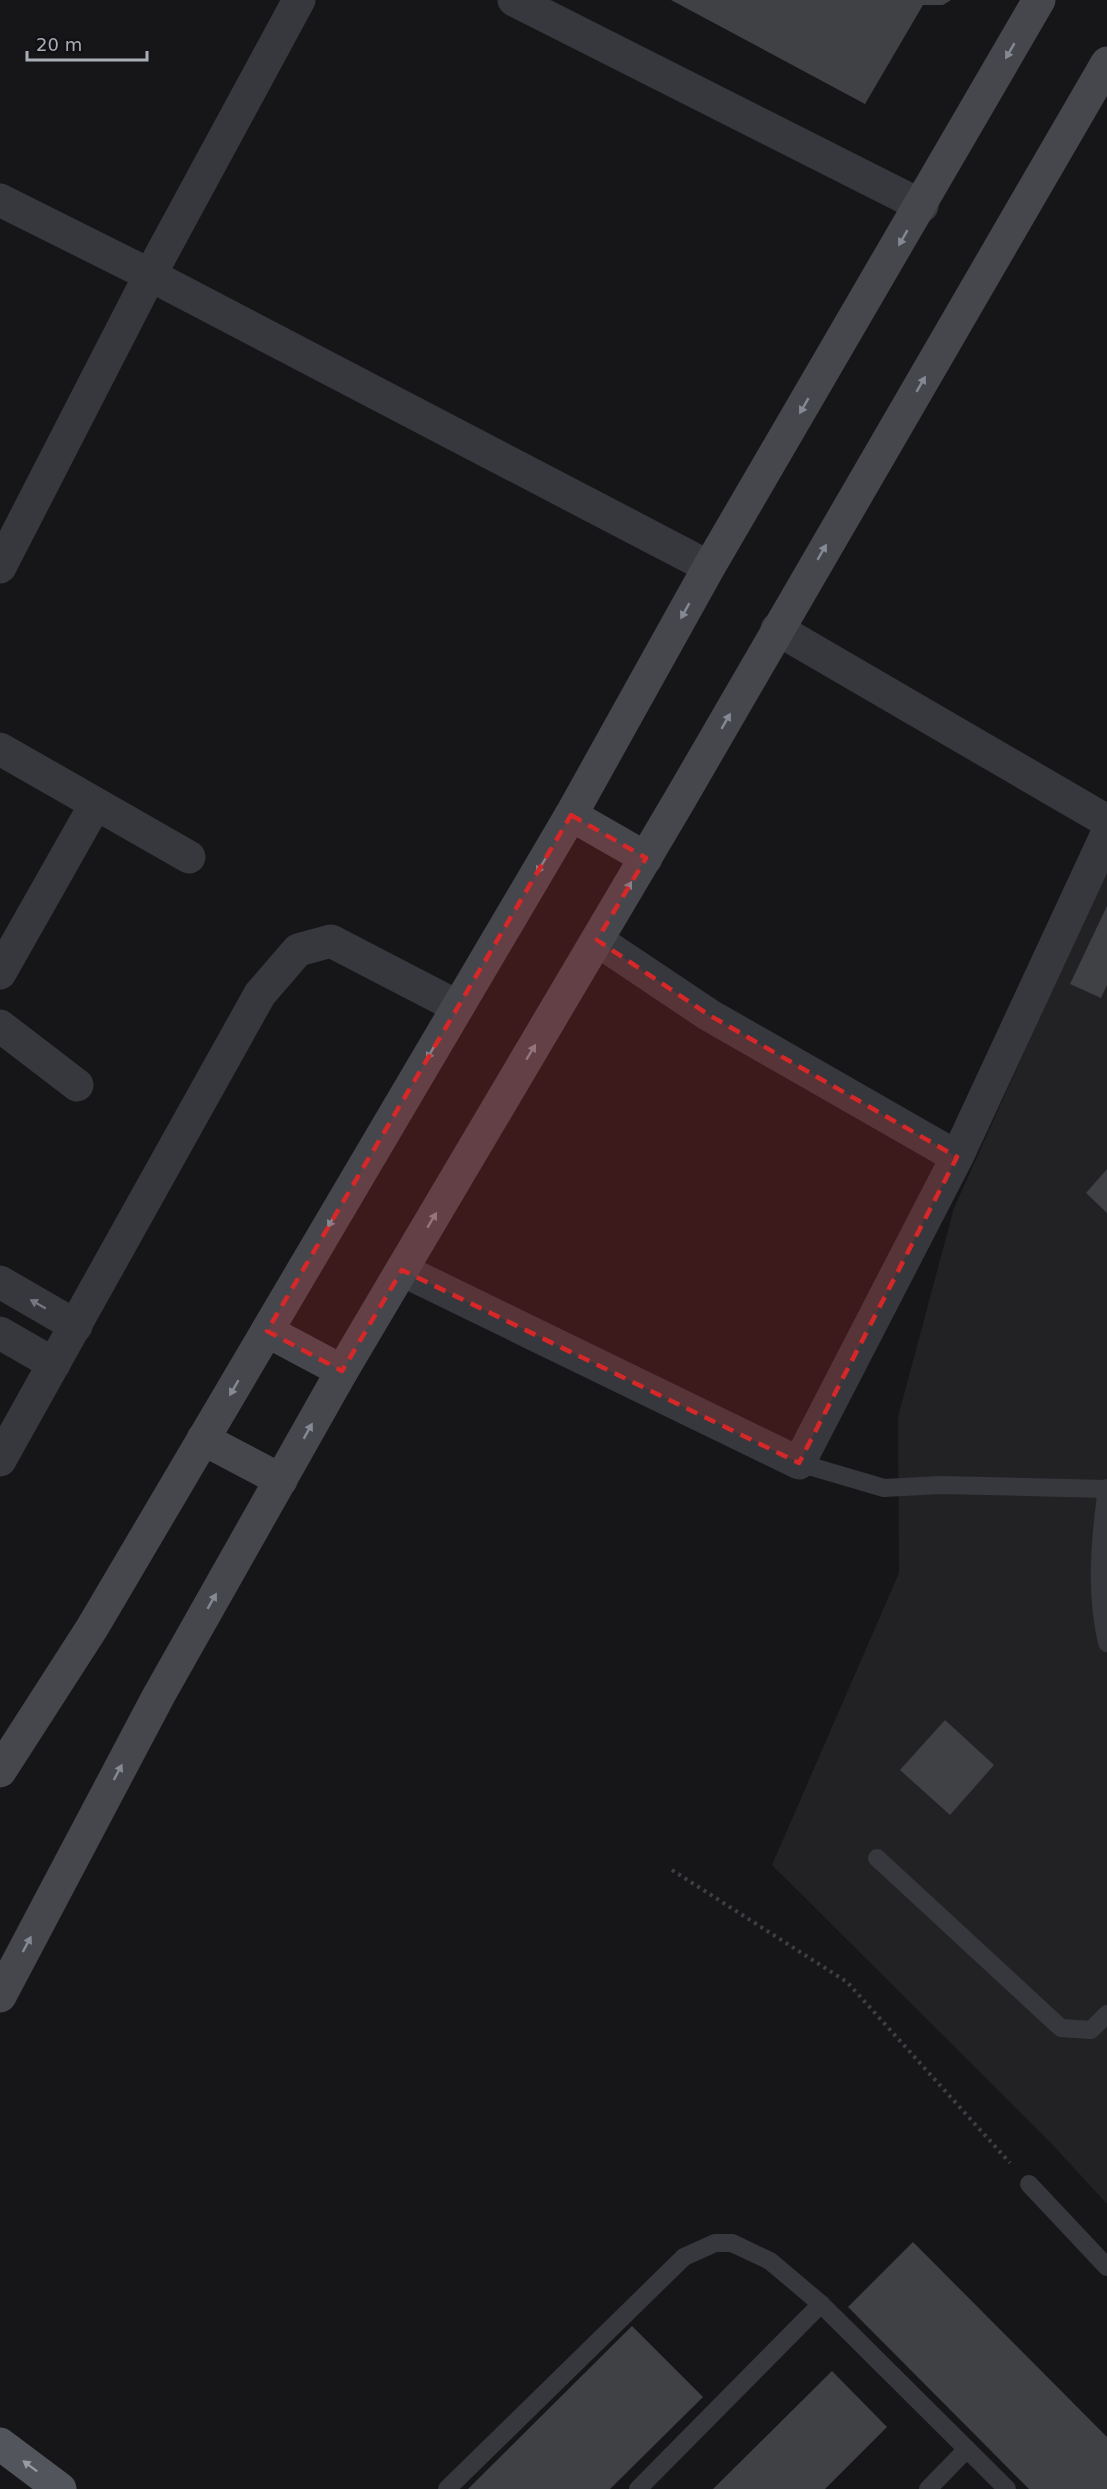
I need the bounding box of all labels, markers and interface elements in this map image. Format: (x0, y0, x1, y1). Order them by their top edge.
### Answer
scale bar (27, 24, 147, 62)
text: 20 m (36, 34, 82, 55)
one-way arrow (1005, 43, 1015, 60)
one-way arrow (897, 230, 908, 246)
one-way arrow (916, 375, 926, 392)
one-way arrow (799, 398, 809, 415)
one-way arrow (817, 543, 827, 560)
one-way arrow (680, 603, 690, 620)
one-way arrow (720, 713, 731, 729)
one-way arrow (536, 858, 546, 875)
one-way arrow (622, 880, 632, 897)
one-way arrow (426, 1044, 437, 1060)
one-way arrow (525, 1044, 536, 1060)
one-way arrow (327, 1212, 338, 1228)
one-way arrow (426, 1212, 437, 1228)
one-way arrow (29, 1299, 46, 1309)
one-way arrow (228, 1380, 239, 1396)
one-way arrow (303, 1422, 313, 1439)
one-way arrow (207, 1592, 217, 1609)
one-way arrow (113, 1763, 123, 1780)
one-way arrow (22, 1936, 32, 1953)
one-way arrow (22, 2460, 38, 2473)

